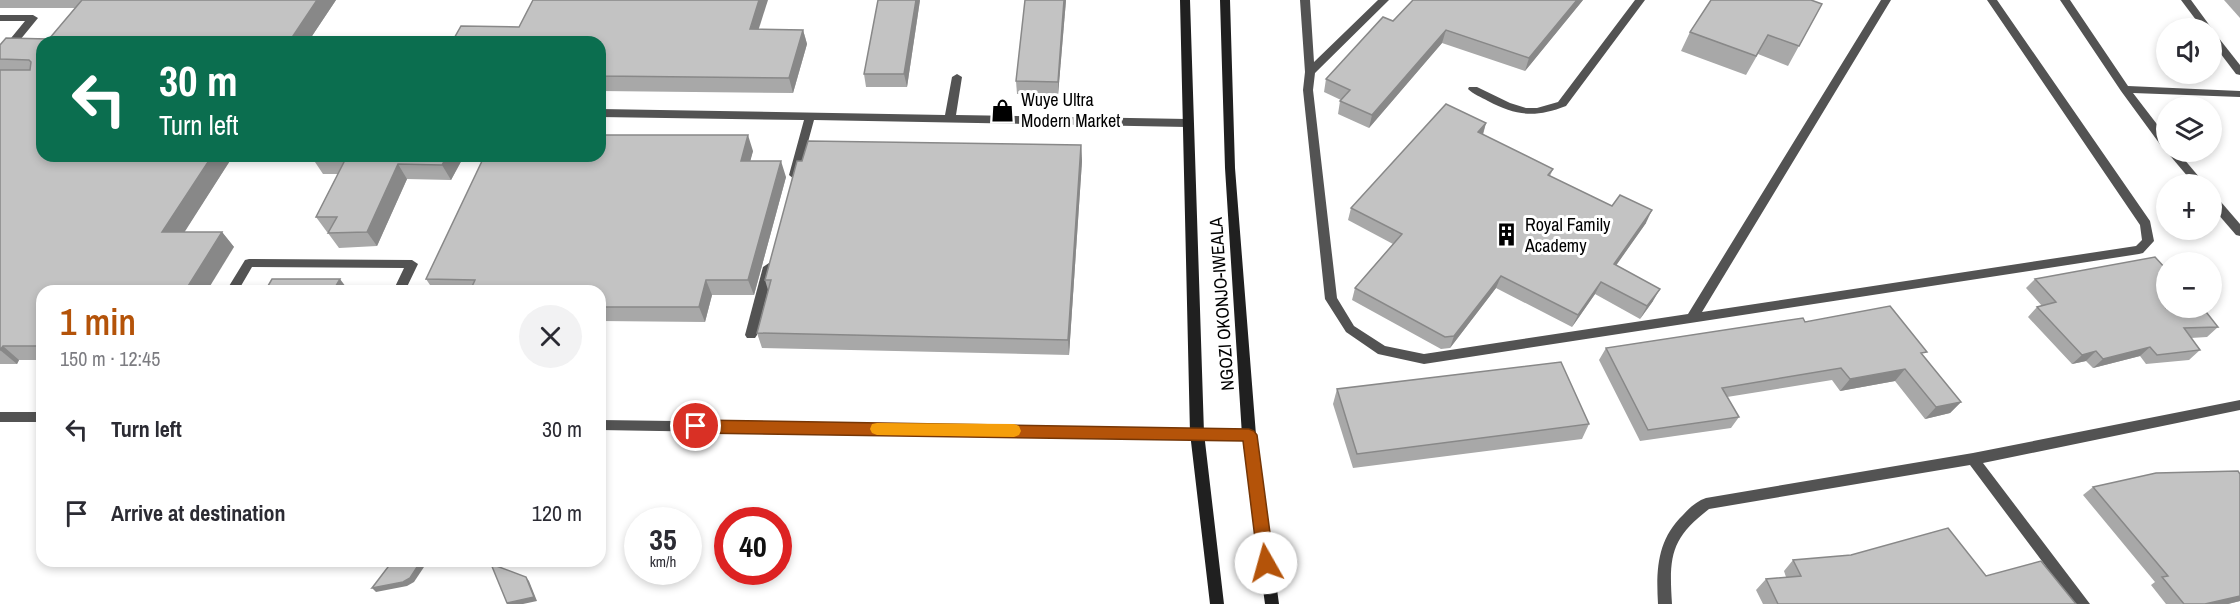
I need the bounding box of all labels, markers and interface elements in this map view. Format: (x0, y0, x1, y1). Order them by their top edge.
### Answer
map controls (2156, 18, 2222, 318)
button: sound (2156, 18, 2222, 84)
text: 30 m (159, 53, 238, 109)
icon: left (60, 60, 138, 138)
place label: Wuye Ultra Modern Market (1021, 87, 1120, 133)
button: layers (2156, 96, 2222, 162)
shop icon: Wuye Ultra Modern Market (990, 97, 1016, 123)
text: Turn left (159, 107, 238, 143)
button: + (2156, 174, 2222, 240)
place label: Royal Family Academy (1524, 212, 1611, 258)
street label: NGOZI OKONJO-IWEALA (1203, 216, 1240, 392)
building icon: Royal Family Academy (1494, 222, 1520, 248)
button: − (2156, 252, 2222, 318)
text: 1 min (60, 298, 136, 346)
button: close (519, 305, 582, 368)
text: 150 m · 12:45 (60, 345, 160, 372)
pin (670, 400, 721, 451)
icon: arrive (679, 409, 712, 442)
icon: left (60, 413, 93, 446)
text: Turn left (111, 414, 182, 444)
text: 30 m (542, 414, 582, 444)
icon: arrive (60, 497, 93, 530)
text: Arrive at destination (111, 498, 285, 528)
text: 120 m (532, 498, 582, 528)
speed limit sign: 40 (714, 507, 792, 585)
text: 35 (649, 519, 677, 559)
position arrow (1234, 531, 1298, 595)
text: km/h (650, 551, 676, 572)

